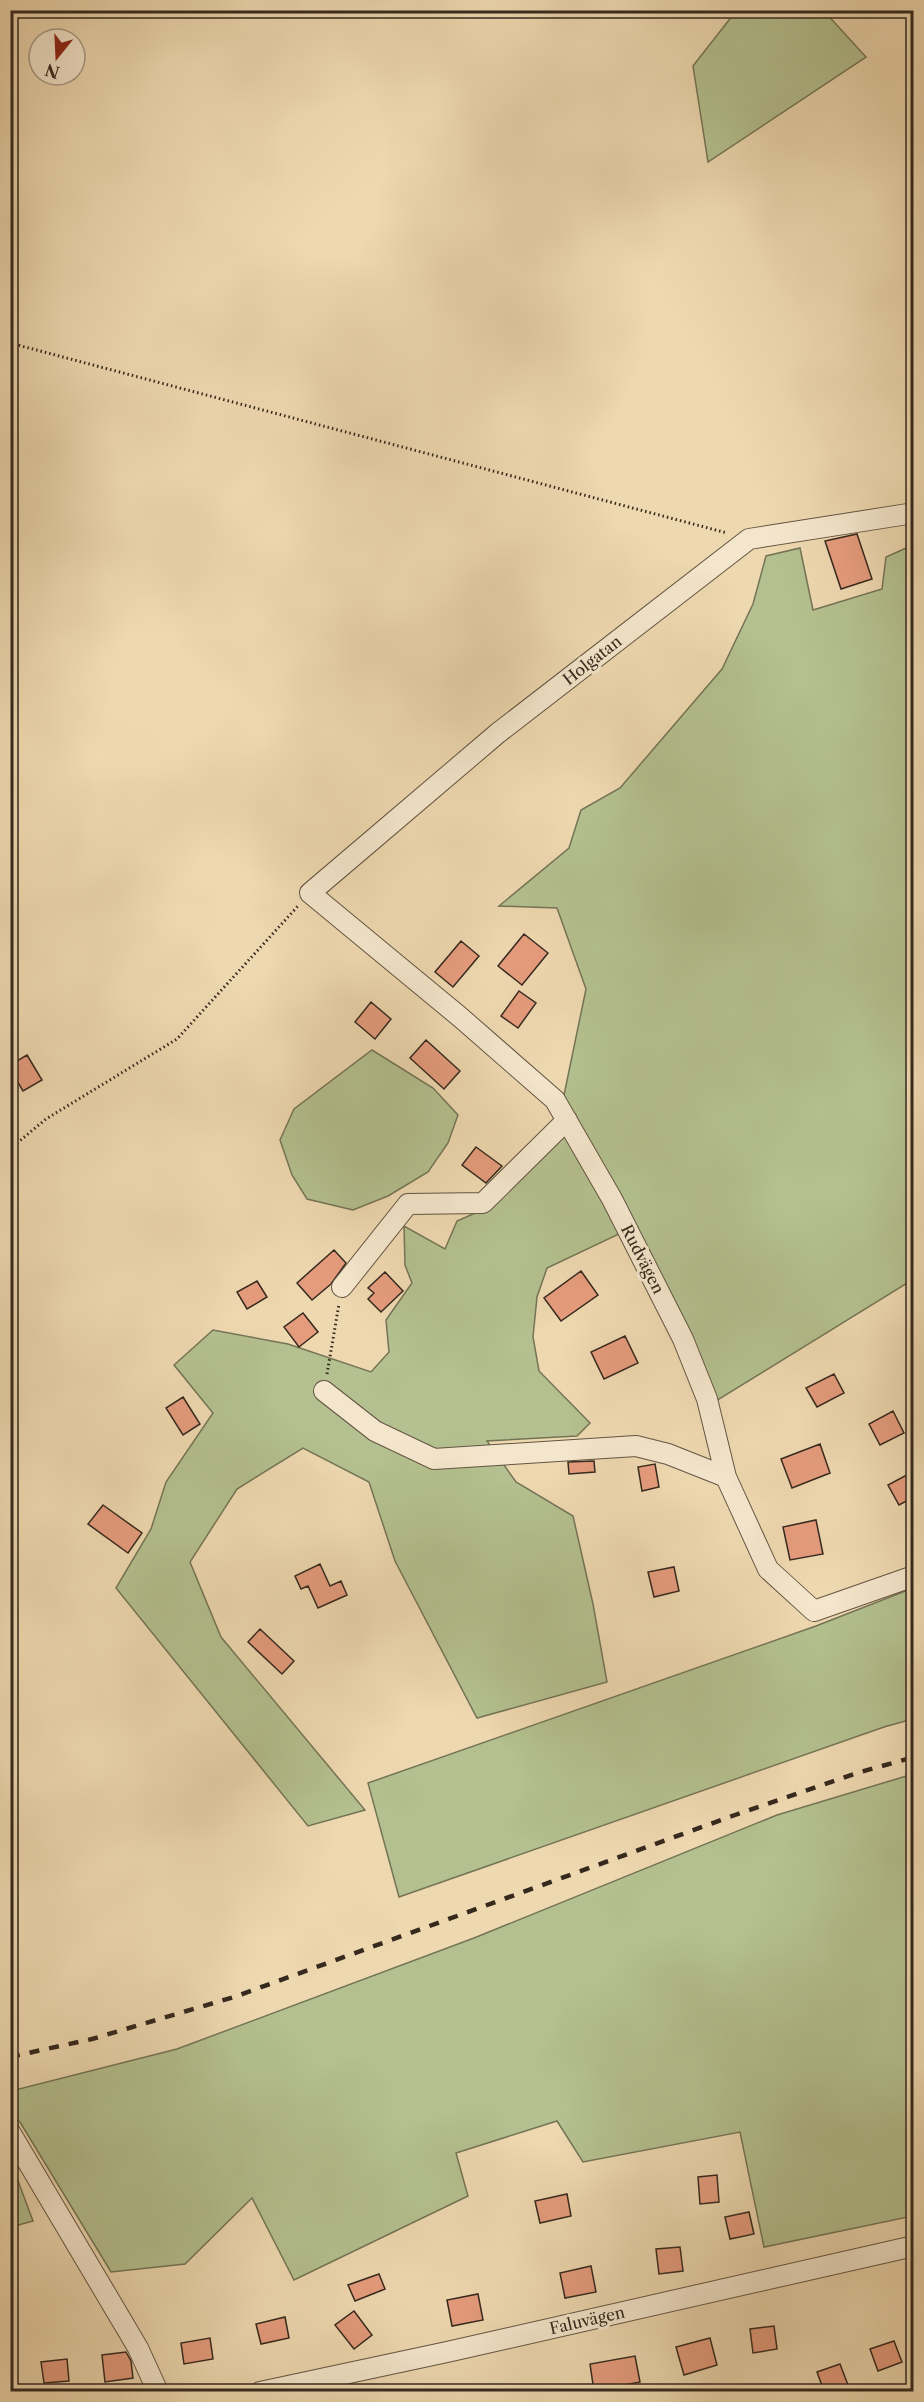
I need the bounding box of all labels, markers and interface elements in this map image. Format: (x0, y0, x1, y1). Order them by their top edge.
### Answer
north arrow (27, 27, 87, 87)
text: N (43, 60, 62, 83)
street label: Holgatan (559, 631, 625, 689)
street label: Rudvägen (617, 1221, 669, 1297)
street label: Faluvägen (547, 2302, 627, 2338)

